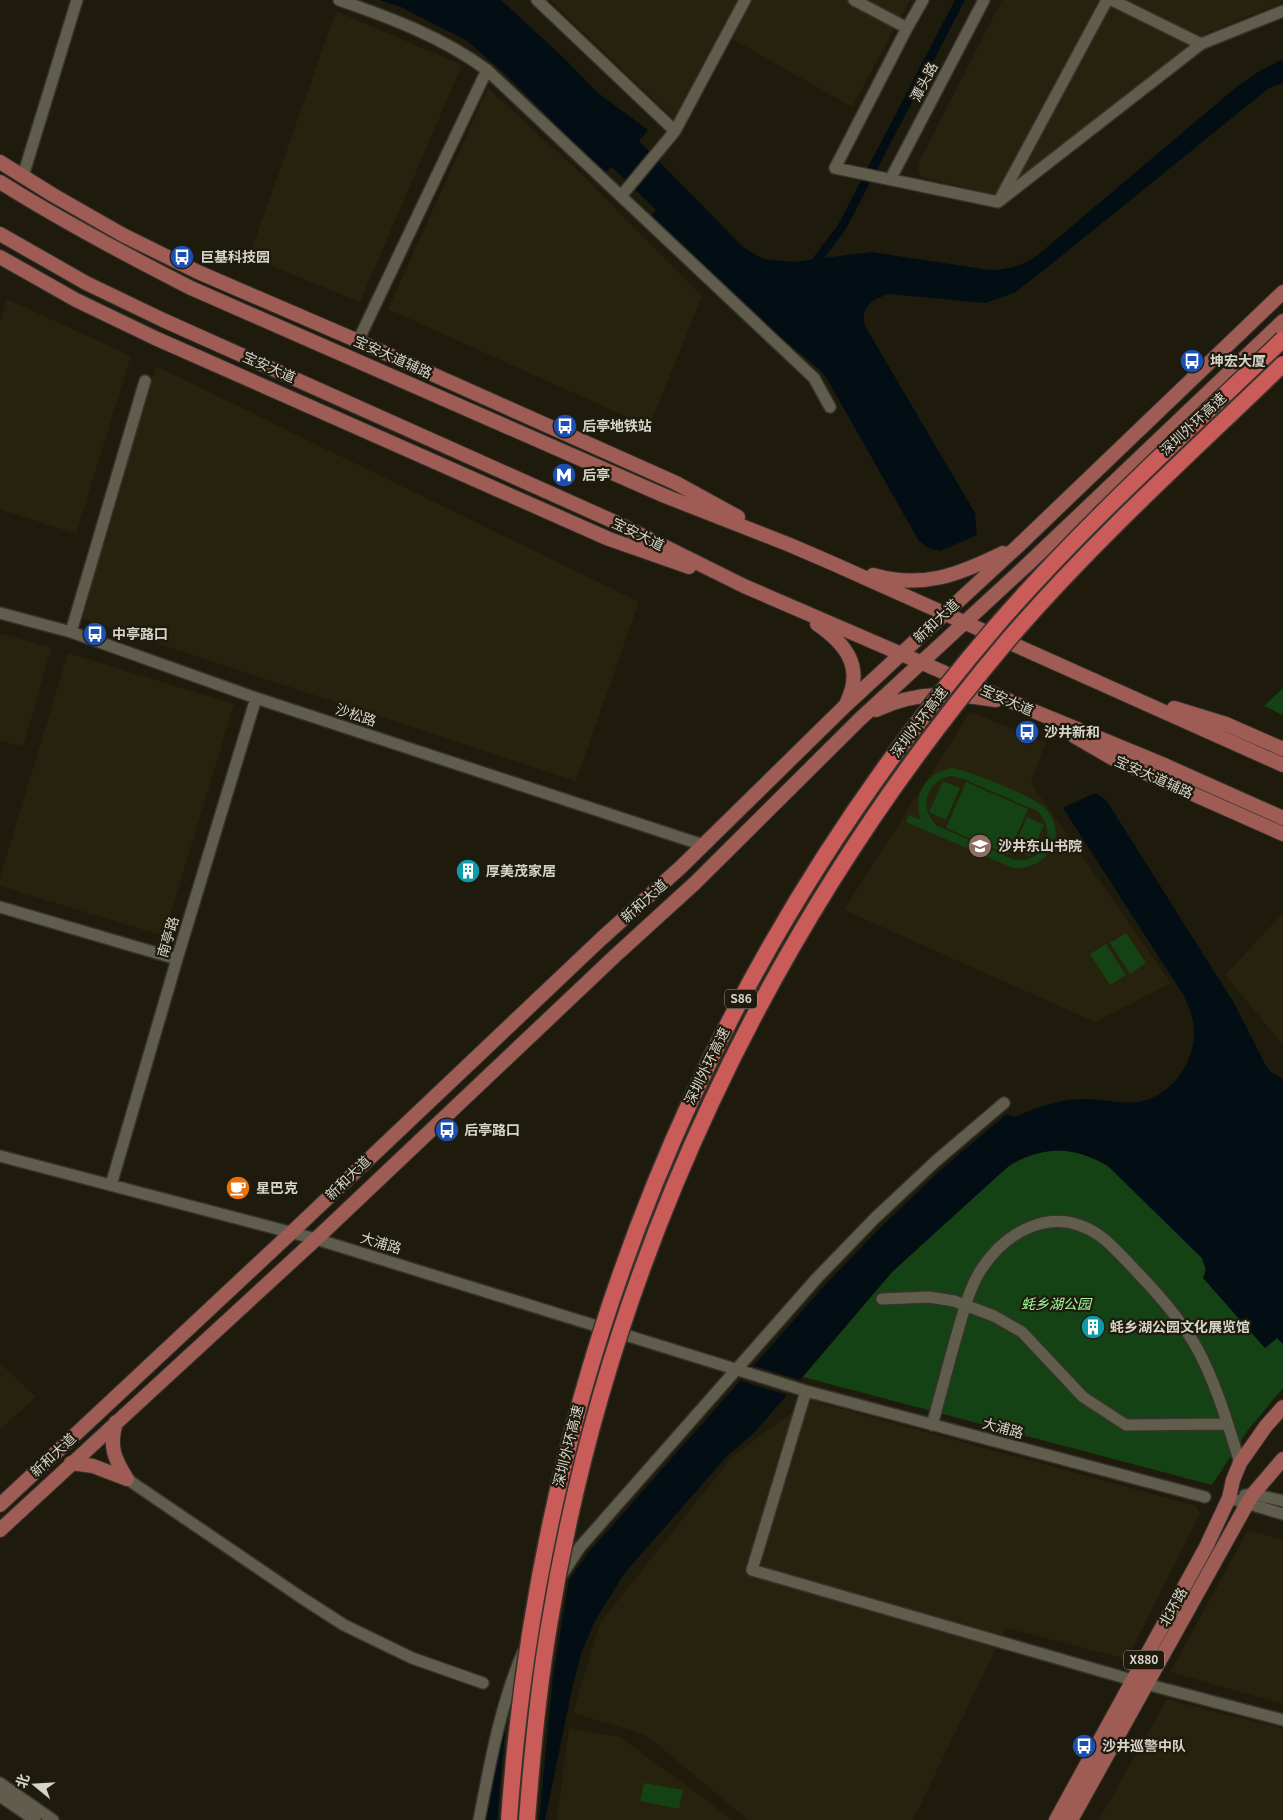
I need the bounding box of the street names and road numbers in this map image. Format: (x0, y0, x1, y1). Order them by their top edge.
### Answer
street label: 潭头路 (905, 58, 942, 105)
street label: 宝安大道辅路 (351, 330, 436, 382)
street label: 宝安大道 (240, 346, 299, 387)
street label: 深圳外环高速 (1155, 387, 1230, 459)
street label: 宝安大道 (609, 512, 668, 554)
street label: 新和大道 (908, 594, 963, 647)
street label: 宝安大道 (978, 679, 1037, 720)
street label: 深圳外环高速 (885, 682, 951, 761)
street label: 沙松路 (333, 698, 379, 730)
street label: 宝安大道辅路 (1112, 750, 1197, 802)
street label: 新和大道 (616, 874, 671, 926)
street label: 南亭路 (151, 914, 183, 960)
road number: S86 (725, 990, 757, 1009)
street label: 深圳外环高速 (679, 1023, 734, 1108)
street label: 新和大道 (320, 1151, 374, 1204)
street label: 大浦路 (358, 1226, 404, 1258)
street label: 深圳外环高速 (547, 1403, 587, 1489)
street label: 大浦路 (980, 1412, 1026, 1442)
street label: 新和大道 (25, 1428, 80, 1481)
street label: 北环路 (1153, 1583, 1191, 1630)
road number: X880 (1124, 1650, 1164, 1670)

